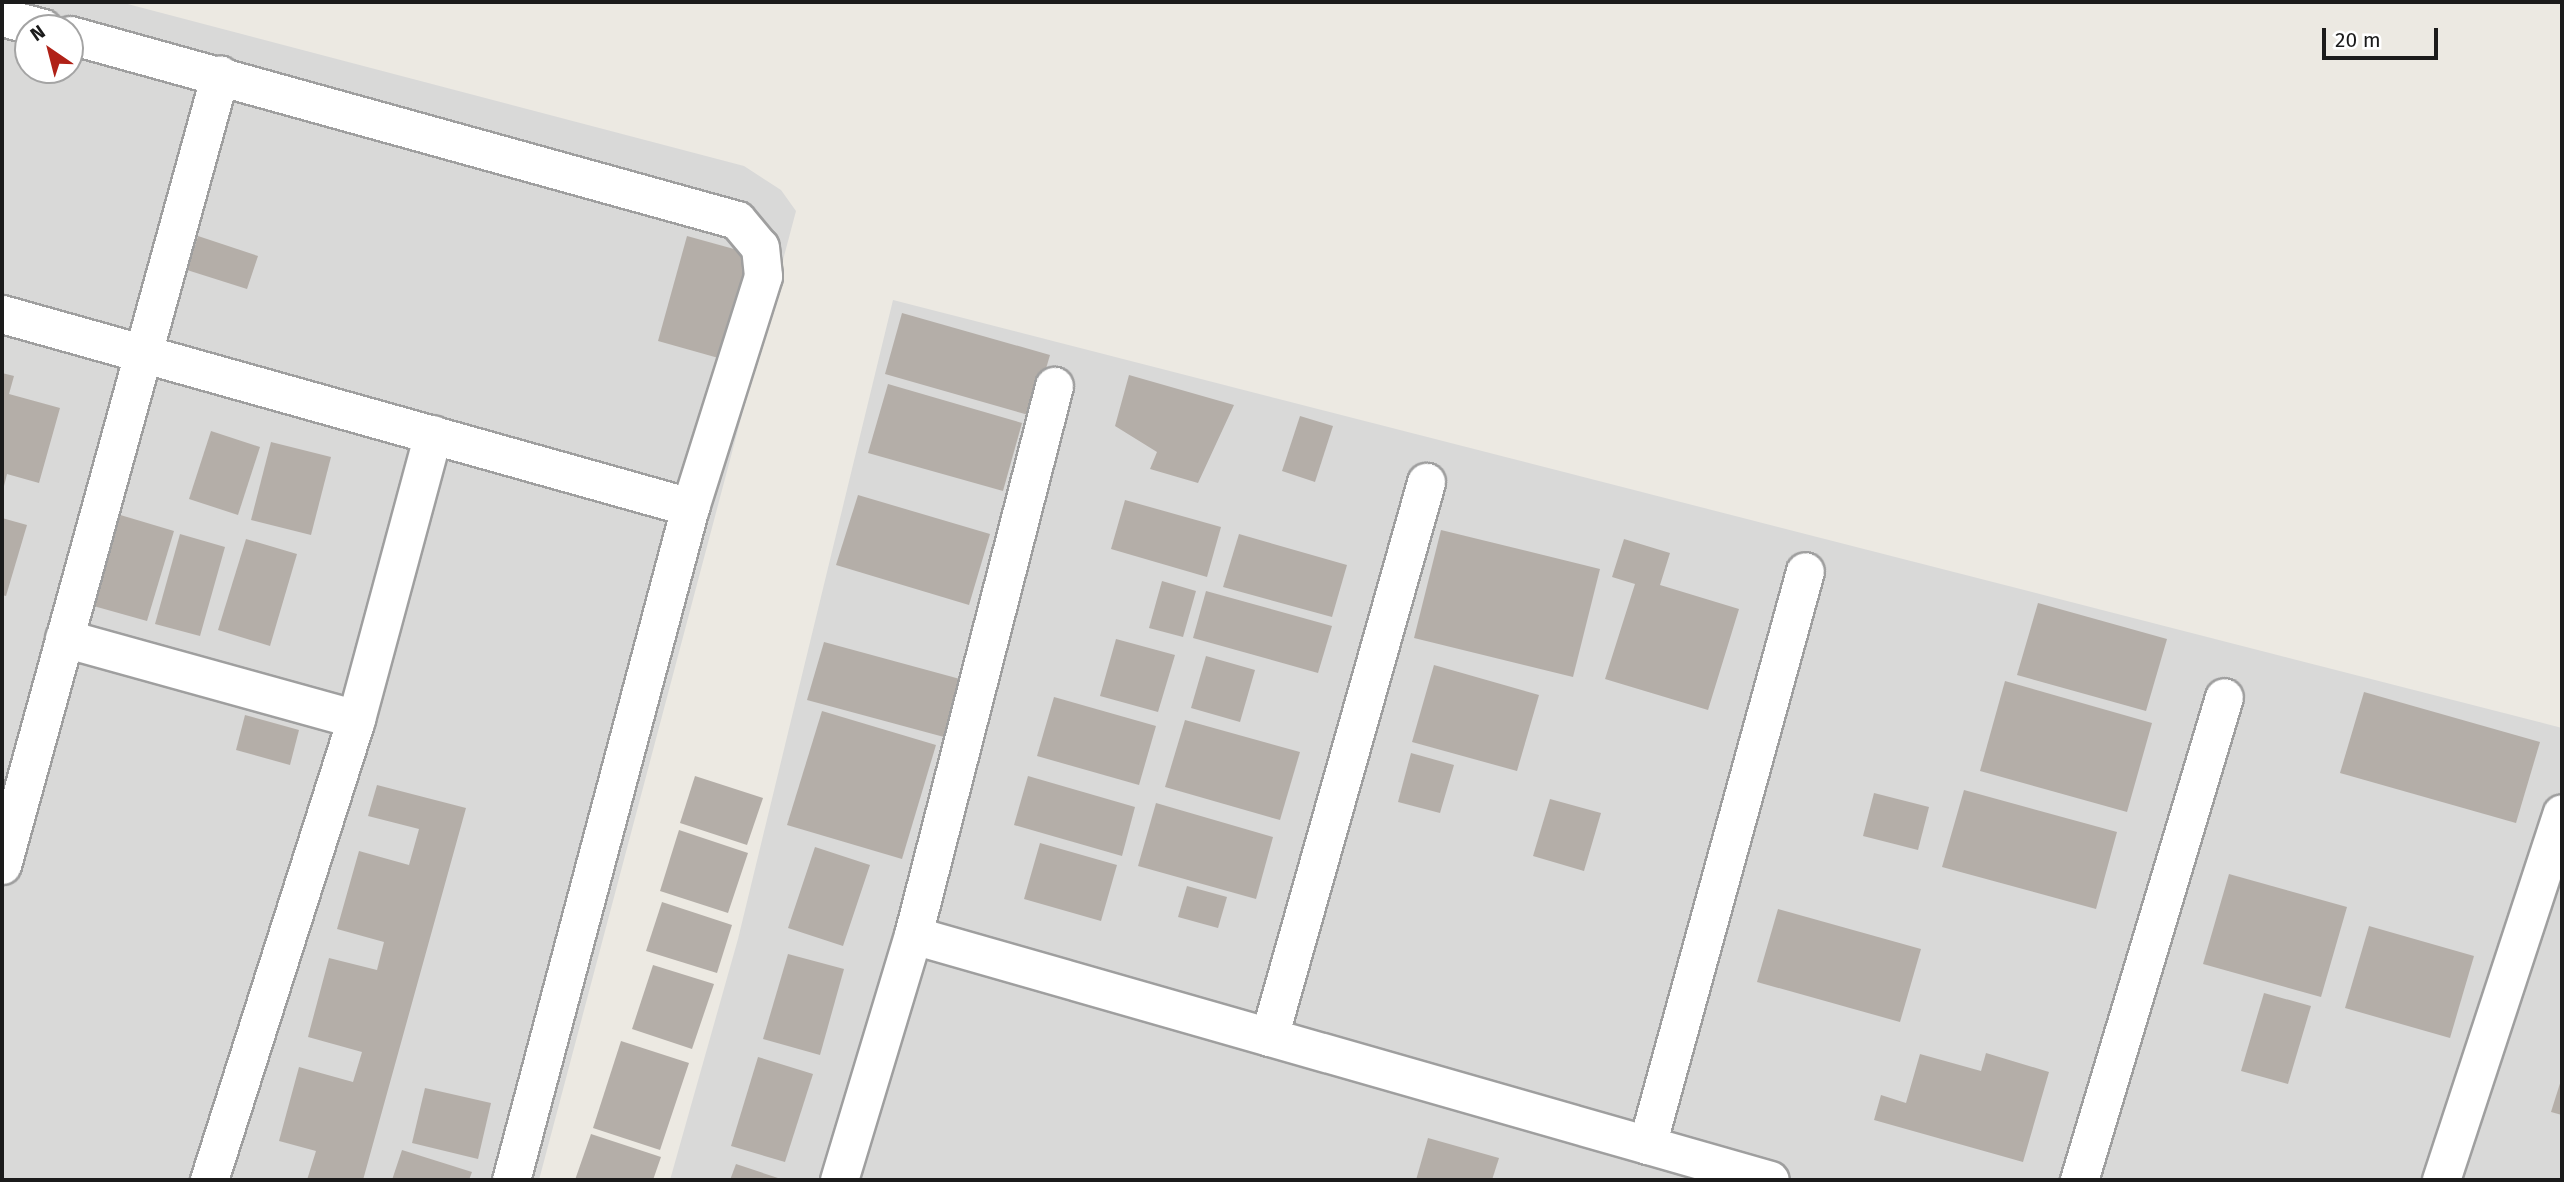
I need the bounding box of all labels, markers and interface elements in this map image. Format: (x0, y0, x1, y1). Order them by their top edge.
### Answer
north arrow (14, 14, 84, 84)
scale bar (2326, 14, 2442, 58)
text: N (26, 20, 50, 46)
text: 20 m (2335, 27, 2381, 53)

